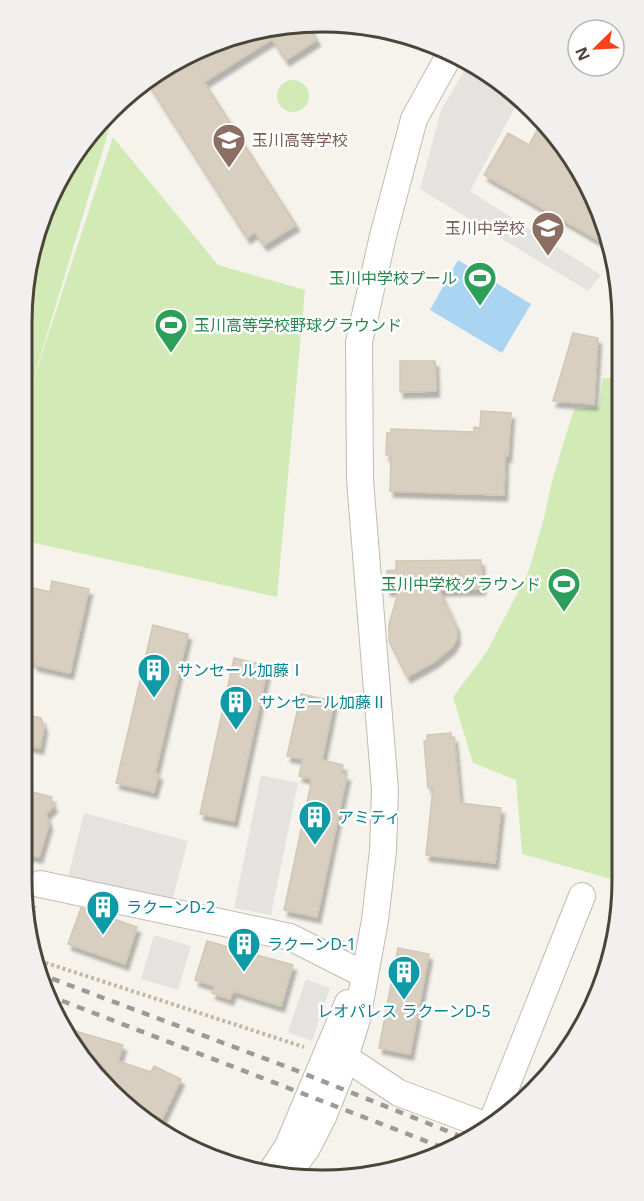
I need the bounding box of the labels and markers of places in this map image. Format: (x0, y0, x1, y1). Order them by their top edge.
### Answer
school or university icon: 玉川高等学校 (211, 122, 247, 169)
place label: 玉川高等学校 (252, 129, 348, 151)
school or university icon: 玉川中学校 (530, 210, 566, 257)
place label: 玉川中学校 (445, 217, 525, 239)
sports icon: 玉川中学校プール (462, 260, 498, 307)
place label: 玉川中学校プール (329, 267, 457, 289)
sports icon: 玉川高等学校野球グラウンド (153, 307, 189, 354)
place label: 玉川高等学校野球グラウンド (194, 314, 402, 336)
sports icon: 玉川中学校グラウンド (546, 566, 582, 613)
place label: 玉川中学校グラウンド (381, 573, 541, 595)
building icon: サンセール加藤Ⅰ (136, 652, 172, 699)
place label: サンセール加藤Ⅰ (177, 659, 305, 681)
building icon: サンセール加藤Ⅱ (218, 684, 254, 731)
place label: サンセール加藤Ⅱ (259, 691, 387, 713)
building icon: アミティ (297, 799, 333, 846)
place label: アミティ (338, 806, 401, 828)
building icon: ラクーンD-2 (85, 889, 121, 936)
place label: ラクーンD-2 (126, 896, 215, 918)
building icon: ラクーンD-1 (226, 926, 262, 973)
place label: ラクーンD-1 (267, 933, 356, 955)
building icon: レオパレス ラクーンD-5 (386, 954, 422, 1001)
place label: レオパレス ラクーンD-5 (317, 1000, 491, 1022)

